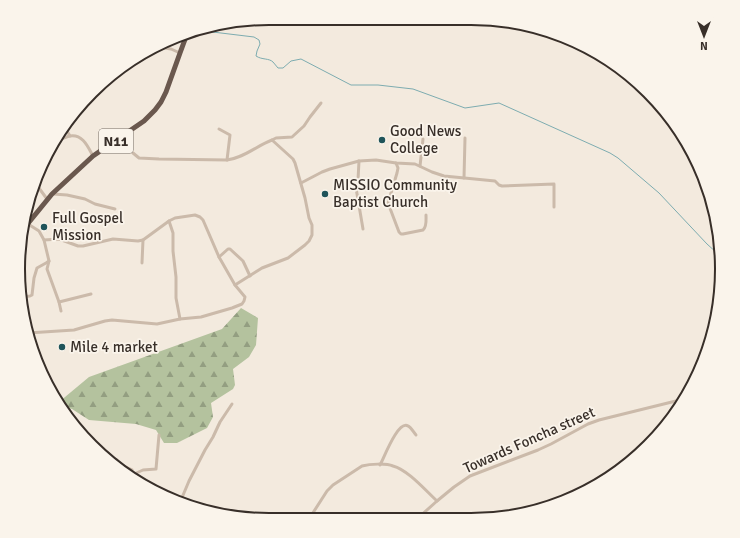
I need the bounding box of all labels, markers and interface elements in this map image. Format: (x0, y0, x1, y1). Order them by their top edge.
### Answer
north arrow (684, 16, 724, 56)
text: N (700, 39, 708, 52)
place label: Good News College (390, 122, 462, 157)
road number: N11 (99, 129, 133, 153)
marker: Good News College (377, 135, 387, 145)
place label: MISSIO Community Baptist Church (333, 176, 457, 211)
marker: MISSIO Community Baptist Church (320, 189, 330, 199)
place label: Full Gospel Mission (52, 209, 123, 244)
marker: Full Gospel Mission (39, 222, 49, 232)
place label: Mile 4 market (70, 338, 158, 356)
marker: Mile 4 market (57, 342, 67, 352)
street label: Towards Foncha street (460, 403, 598, 477)

